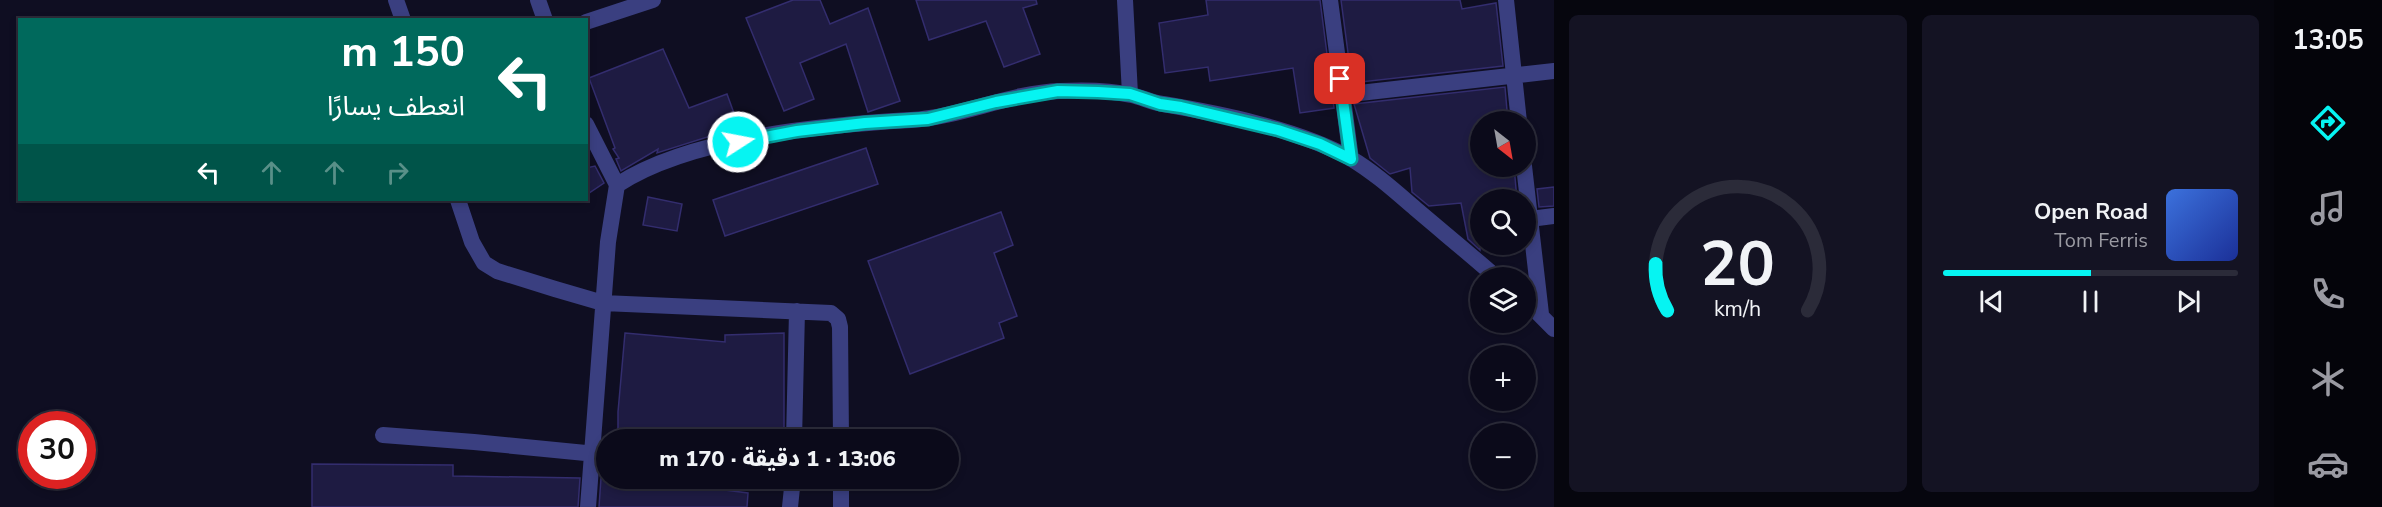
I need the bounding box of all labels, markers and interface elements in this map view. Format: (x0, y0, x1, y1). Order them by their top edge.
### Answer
text: 13:05 (2292, 22, 2364, 59)
text: 150 m (341, 24, 465, 81)
icon: left (486, 42, 564, 120)
pin (1314, 53, 1365, 104)
icon: arrive (1323, 62, 1356, 95)
text: انعطف يسارًا (327, 88, 465, 125)
icon: directions (2307, 102, 2349, 144)
position arrow (706, 110, 770, 174)
north arrow (1470, 111, 1536, 177)
map controls (1470, 111, 1536, 489)
icon: left (192, 156, 225, 189)
icon: ahead (255, 156, 288, 189)
icon: ahead (318, 156, 351, 189)
icon: right (381, 156, 414, 189)
icon: music (2307, 187, 2349, 229)
button: search (1470, 189, 1536, 255)
text: Open Road (2034, 197, 2148, 227)
text: 20 (1700, 222, 1775, 307)
text: Tom Ferris (2054, 227, 2148, 254)
button: layers (1470, 267, 1536, 333)
icon: phone (2307, 273, 2349, 315)
icon: previous (1975, 285, 2008, 318)
icon: pause (2074, 285, 2107, 318)
icon: next (2172, 285, 2205, 318)
text: km/h (1714, 294, 1761, 324)
button: + (1470, 345, 1536, 411)
icon: climate (2307, 358, 2349, 400)
speed limit sign: 30 (18, 411, 96, 489)
button: − (1470, 423, 1536, 489)
icon: car (2307, 443, 2349, 485)
text: 13:06 · 1 دقيقة · 170 m (659, 444, 896, 474)

